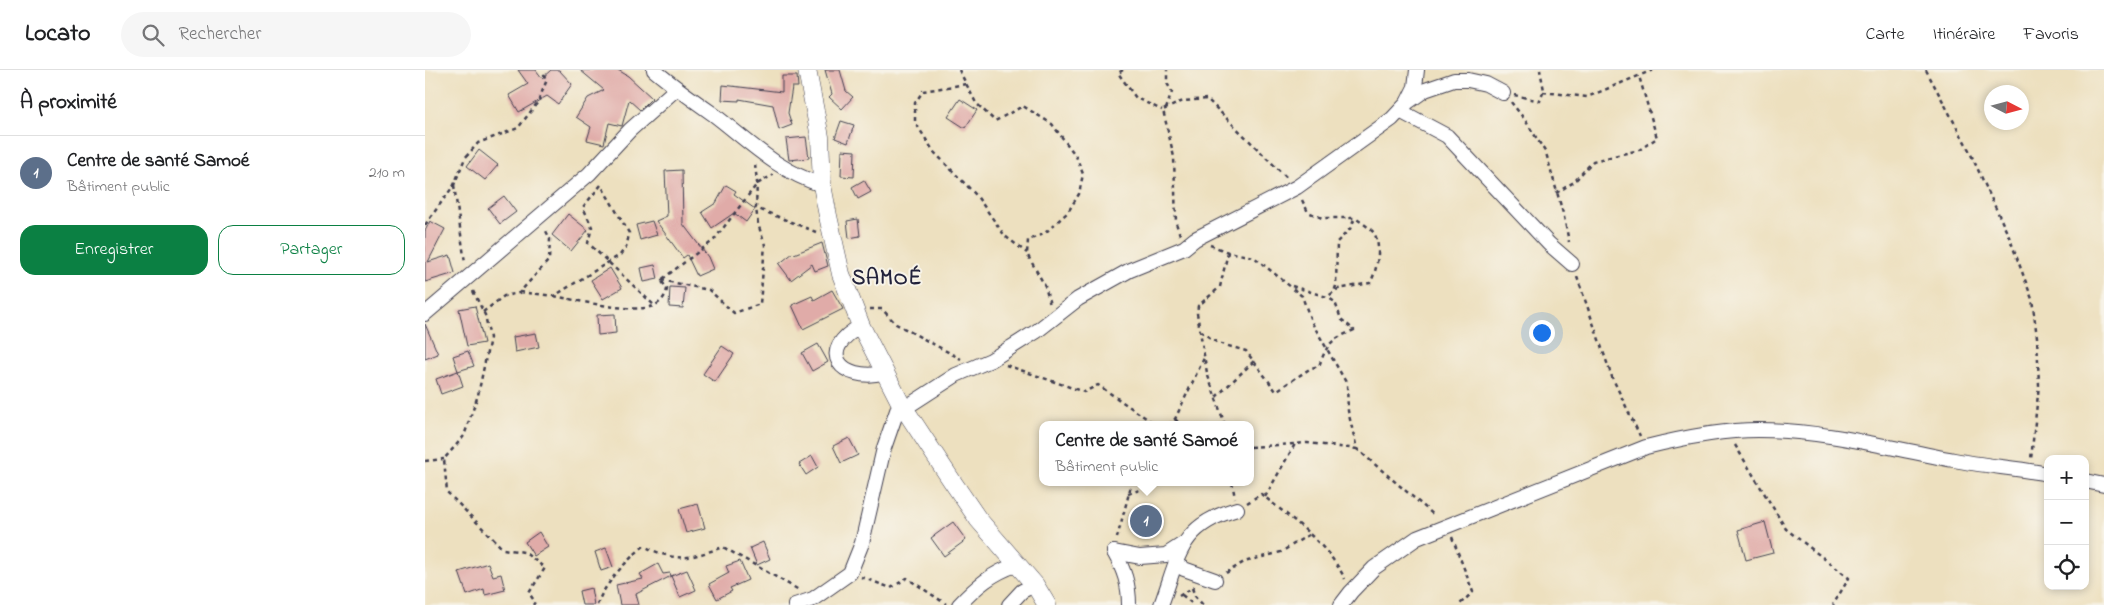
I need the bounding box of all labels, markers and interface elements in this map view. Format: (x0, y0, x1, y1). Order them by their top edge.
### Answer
search box (121, 12, 471, 57)
text: Locato (25, 17, 91, 52)
icon: search (139, 21, 167, 49)
text: Rechercher (179, 21, 261, 48)
text: Carte (1865, 22, 1905, 48)
text: Itinéraire (1933, 22, 1995, 48)
text: Favoris (2023, 22, 2079, 48)
north arrow (1984, 85, 2029, 130)
text: À proximité (20, 88, 117, 118)
text: Centre de santé Samoé (67, 148, 249, 175)
text: 1 (33, 161, 39, 185)
text: 210 m (369, 161, 405, 185)
text: Bâtiment public (67, 175, 170, 199)
button: Enregistrer (20, 225, 208, 275)
button: Partager (218, 225, 405, 275)
district label: SAMOÉ (852, 264, 922, 294)
your location (1529, 320, 1555, 346)
popup (1039, 421, 1254, 486)
text: Centre de santé Samoé (1055, 428, 1238, 455)
text: Bâtiment public (1055, 455, 1158, 479)
map controls (2044, 455, 2089, 590)
button: + (2044, 455, 2089, 500)
button: − (2044, 500, 2089, 545)
pin: 1 (1130, 502, 1162, 540)
button: locate (2044, 545, 2089, 590)

